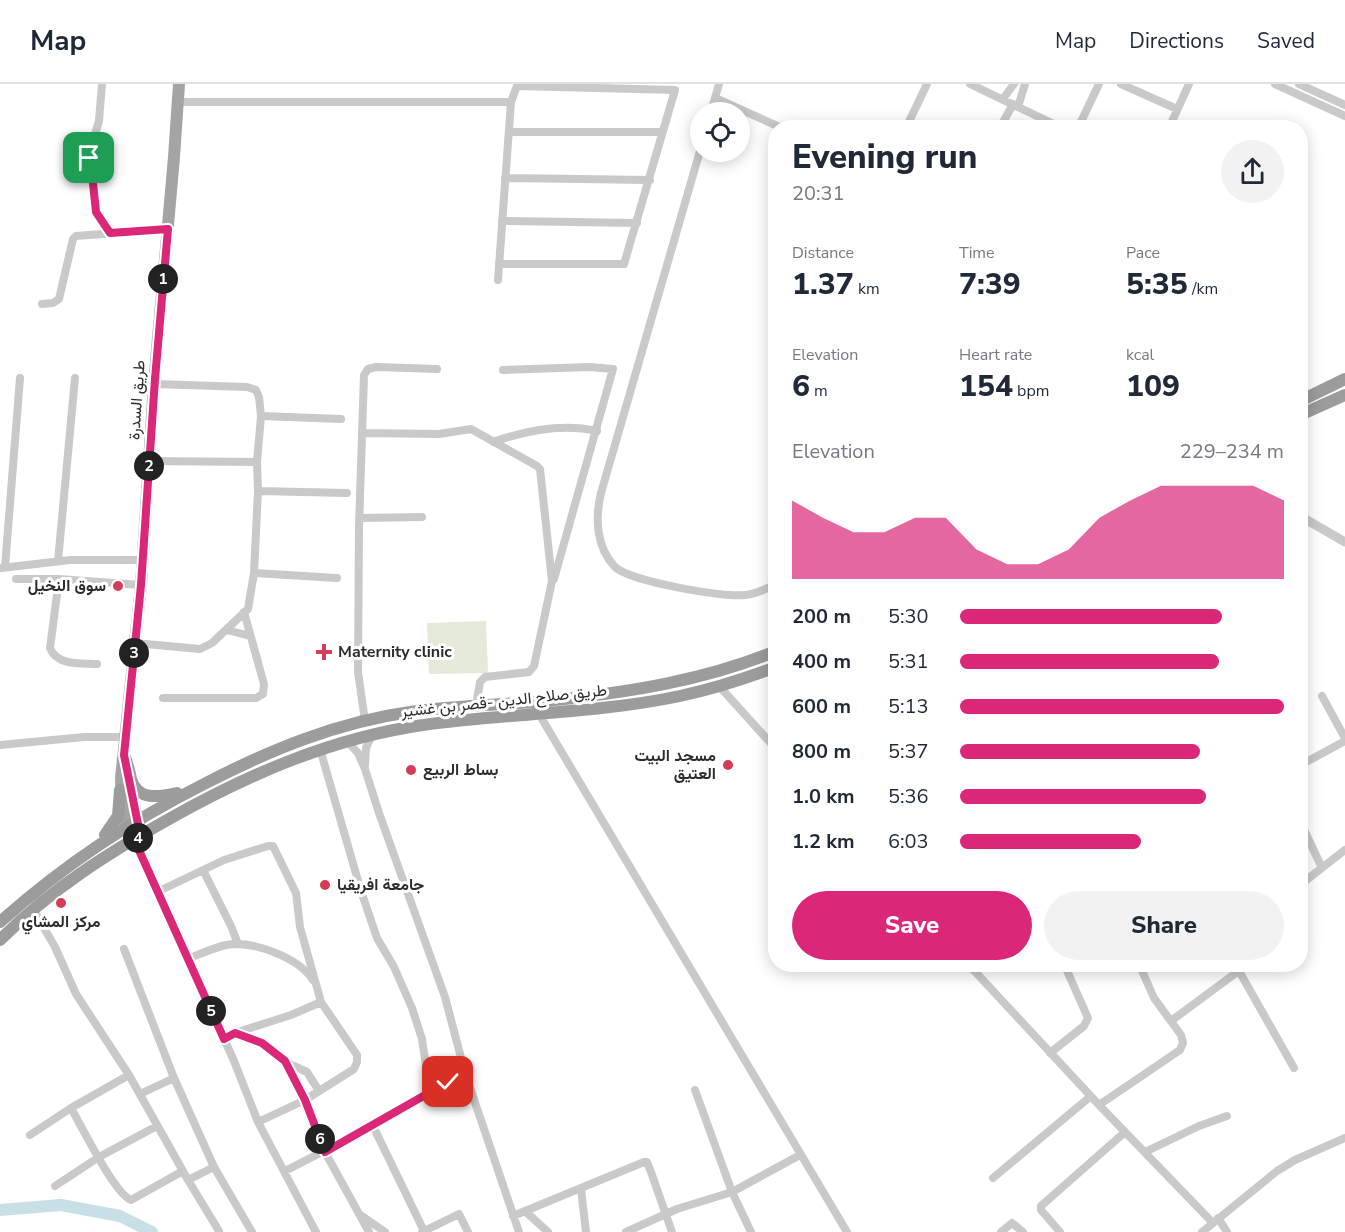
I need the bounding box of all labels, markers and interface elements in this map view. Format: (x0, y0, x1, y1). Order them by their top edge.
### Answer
text: Map (30, 22, 86, 60)
text: Map (1055, 27, 1096, 55)
text: Directions (1129, 27, 1224, 55)
text: Saved (1257, 27, 1315, 55)
map controls (690, 102, 750, 162)
button: locate (690, 102, 750, 162)
pin (63, 132, 114, 183)
text: Evening run (792, 135, 977, 180)
button: share (1221, 140, 1284, 203)
icon: arrive (72, 141, 105, 174)
text: 20:31 (792, 180, 845, 207)
text: Distance (792, 242, 854, 264)
text: Time (959, 242, 995, 264)
text: Pace (1126, 242, 1160, 264)
pin: 1 (148, 264, 178, 294)
text: 1.37 (792, 264, 854, 305)
text: 7:39 (959, 264, 1021, 305)
text: 5:35 (1126, 264, 1188, 305)
text: 1 (158, 268, 168, 290)
text: km (854, 278, 880, 300)
text: /km (1188, 278, 1218, 300)
text: Elevation (792, 344, 858, 366)
text: Heart rate (959, 344, 1032, 366)
text: kcal (1126, 344, 1154, 366)
street label: طريق السدرة (123, 359, 151, 441)
text: 6 (792, 366, 810, 407)
text: 154 (959, 366, 1013, 407)
text: 109 (1126, 366, 1180, 407)
text: m (810, 380, 828, 402)
text: bpm (1013, 380, 1049, 402)
text: Elevation (792, 438, 875, 465)
text: 229–234 m (1180, 438, 1284, 465)
pin: 2 (134, 451, 164, 481)
text: 2 (144, 455, 154, 477)
place label: سوق النخيل (28, 575, 106, 597)
marker: سوق النخيل (111, 579, 125, 593)
text: 200 m (792, 603, 851, 630)
text: 5:30 (888, 603, 929, 630)
pin: 3 (119, 638, 149, 668)
place label: Maternity clinic (338, 641, 452, 663)
text: 3 (129, 642, 139, 664)
marker: Maternity clinic (315, 643, 333, 661)
text: 400 m (792, 648, 851, 675)
text: 5:31 (888, 648, 929, 675)
street label: طريق صلاح الدين -قصر بن غشير (399, 679, 608, 723)
text: 600 m (792, 693, 851, 720)
text: 5:13 (888, 693, 929, 720)
text: 800 m (792, 738, 851, 765)
text: 5:37 (888, 738, 929, 765)
place label: مسجد البيت العتيق (635, 745, 716, 785)
marker: مسجد البيت العتيق (721, 758, 735, 772)
place label: بساط الربيع (423, 759, 499, 781)
marker: بساط الربيع (404, 763, 418, 777)
text: 1.0 km (792, 783, 855, 810)
text: 5:36 (888, 783, 929, 810)
pin: 4 (123, 823, 153, 853)
text: 4 (133, 827, 143, 849)
text: 1.2 km (792, 828, 855, 855)
text: 6:03 (888, 828, 929, 855)
place label: جامعة افريقيا (337, 874, 424, 896)
marker: جامعة افريقيا (318, 878, 332, 892)
button: Save (792, 891, 1032, 960)
button: Share (1044, 891, 1284, 960)
marker: مركز المشاي (54, 896, 68, 910)
place label: مركز المشاي (21, 911, 101, 935)
pin: 5 (196, 996, 226, 1026)
text: 5 (206, 1000, 216, 1022)
pin (422, 1056, 473, 1107)
icon: check (431, 1065, 464, 1098)
pin: 6 (305, 1124, 335, 1154)
text: 6 (315, 1128, 325, 1150)

